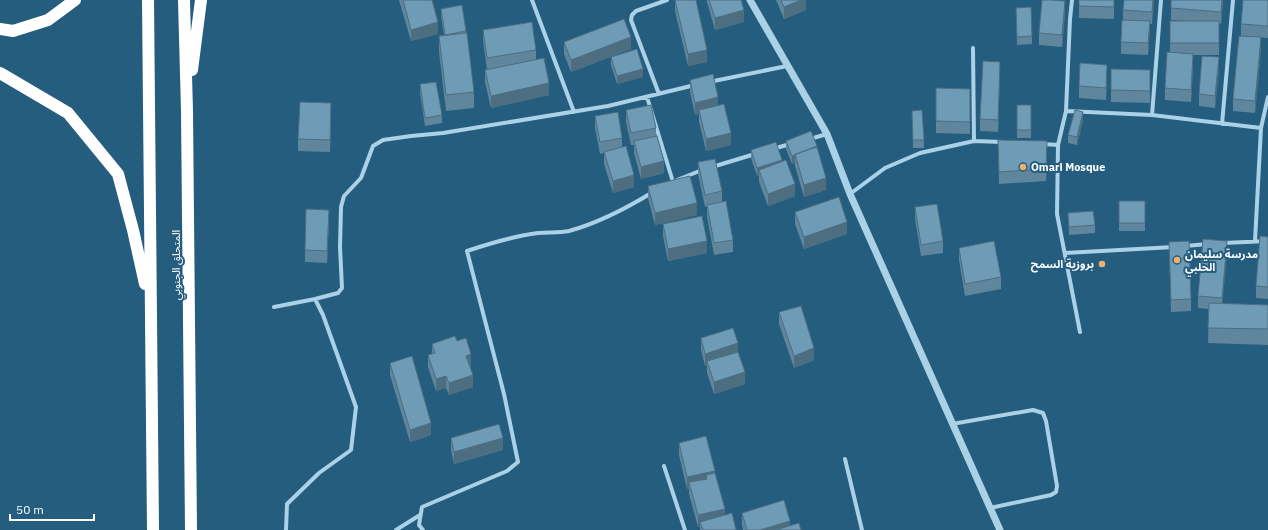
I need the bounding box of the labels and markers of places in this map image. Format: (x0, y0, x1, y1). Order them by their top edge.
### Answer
place label: Omari Mosque (1031, 160, 1105, 174)
marker: Omari Mosque (1018, 162, 1028, 172)
place label: مدرسة سليمان الحلبي (1185, 247, 1258, 277)
marker: مدرسة سليمان الحلبي (1172, 255, 1182, 265)
place label: بروزية السمح (1031, 257, 1094, 273)
marker: بروزية السمح (1097, 259, 1107, 269)

